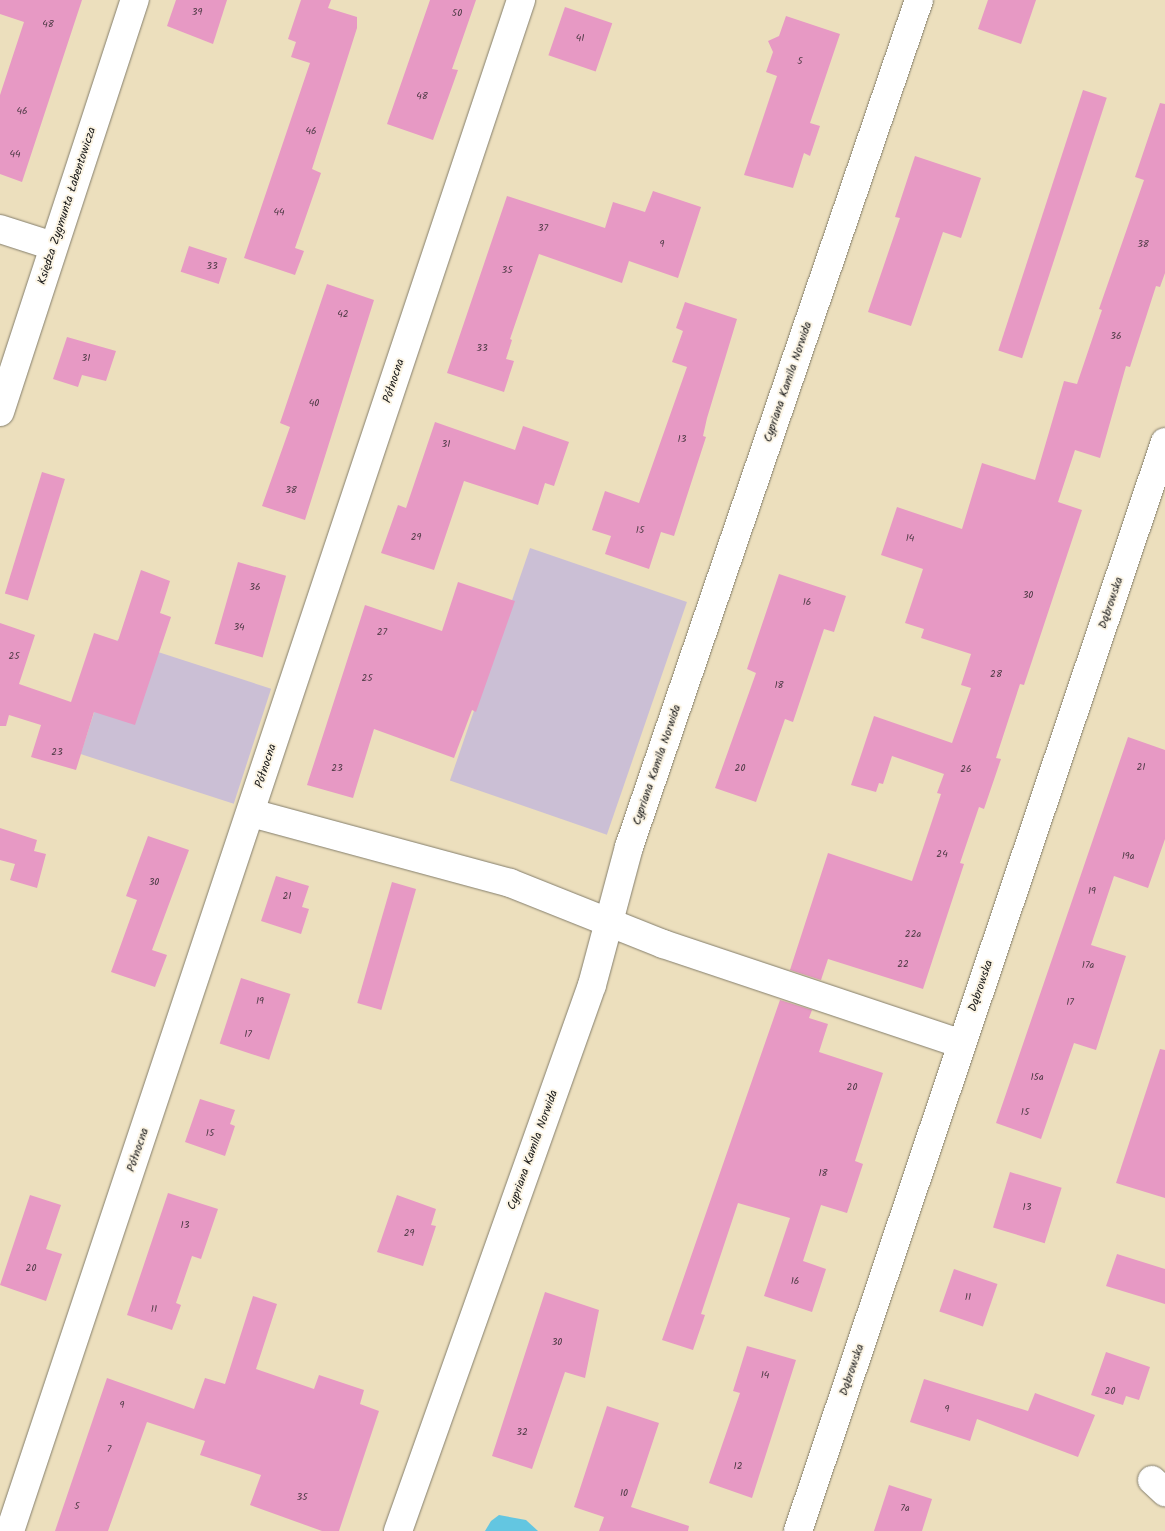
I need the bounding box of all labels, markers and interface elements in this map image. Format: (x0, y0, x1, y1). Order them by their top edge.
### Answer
house number: 39 (192, 7, 202, 19)
house number: 50 (452, 8, 462, 20)
house number: 48 (42, 19, 54, 31)
house number: 41 (576, 33, 584, 45)
house number: 5 (797, 56, 803, 68)
house number: 48 (416, 91, 428, 103)
house number: 46 (16, 106, 28, 118)
street label: Księdza Zygmunta Łabentowicza (35, 125, 99, 287)
house number: 46 (305, 126, 317, 138)
house number: 44 (9, 149, 21, 161)
house number: 44 (273, 207, 285, 219)
house number: 37 (538, 223, 548, 235)
house number: 9 (660, 239, 664, 251)
house number: 38 (1137, 239, 1149, 251)
house number: 33 (206, 261, 218, 273)
house number: 35 (501, 265, 513, 277)
house number: 42 (337, 309, 349, 321)
street label: Cypriana Kamila Norwida (761, 320, 815, 444)
house number: 36 (1110, 331, 1122, 343)
house number: 33 (476, 343, 488, 355)
house number: 31 (82, 353, 90, 365)
street label: Północna (380, 357, 408, 405)
house number: 40 (309, 398, 319, 410)
house number: 13 (678, 434, 686, 446)
house number: 31 (442, 439, 450, 451)
house number: 38 (285, 485, 297, 497)
house number: 15 (636, 525, 644, 537)
house number: 29 (411, 532, 421, 544)
house number: 14 (906, 533, 914, 545)
street label: Dąbrowska (1095, 575, 1127, 631)
house number: 36 (249, 582, 261, 594)
house number: 30 (1023, 590, 1033, 602)
house number: 16 (803, 597, 811, 609)
house number: 34 (233, 622, 245, 634)
house number: 27 (377, 627, 387, 639)
house number: 25 (8, 651, 20, 663)
house number: 28 (990, 669, 1002, 681)
house number: 25 (361, 673, 373, 685)
house number: 18 (774, 680, 784, 692)
street label: Cypriana Kamila Norwida (630, 703, 684, 827)
street label: Północna (252, 742, 280, 790)
house number: 23 (51, 747, 63, 759)
house number: 21 (1137, 762, 1145, 774)
house number: 23 (331, 763, 343, 775)
house number: 20 (735, 763, 745, 775)
house number: 26 (960, 764, 972, 776)
house number: 24 (936, 849, 948, 861)
house number: 19a (1122, 851, 1134, 863)
house number: 30 (149, 877, 159, 889)
house number: 19 (1088, 886, 1096, 898)
house number: 21 (283, 891, 291, 903)
house number: 22a (905, 929, 921, 941)
street label: Dąbrowska (965, 958, 997, 1014)
house number: 22 (897, 959, 909, 971)
house number: 17a (1082, 960, 1094, 972)
house number: 19 (256, 996, 264, 1008)
house number: 17 (1066, 997, 1074, 1009)
house number: 17 (244, 1029, 252, 1041)
house number: 15a (1030, 1072, 1044, 1084)
house number: 20 (847, 1082, 857, 1094)
street label: Cypriana Kamila Norwida (505, 1088, 561, 1212)
house number: 15 (1021, 1107, 1029, 1119)
street label: Północna (124, 1126, 152, 1174)
house number: 15 (206, 1128, 214, 1140)
house number: 18 (818, 1168, 828, 1180)
house number: 13 (1023, 1202, 1031, 1214)
house number: 13 (181, 1220, 189, 1232)
house number: 29 (404, 1228, 414, 1240)
house number: 20 (26, 1263, 36, 1275)
house number: 16 (791, 1276, 799, 1288)
house number: 11 (965, 1292, 971, 1304)
house number: 11 (151, 1304, 157, 1316)
house number: 30 (552, 1337, 562, 1349)
street label: Dąbrowska (836, 1342, 868, 1398)
house number: 14 (761, 1370, 769, 1382)
house number: 20 (1105, 1386, 1115, 1398)
house number: 9 (120, 1400, 124, 1412)
house number: 9 (945, 1404, 949, 1416)
house number: 32 (516, 1427, 528, 1439)
house number: 7 (107, 1444, 111, 1456)
house number: 12 (734, 1461, 742, 1473)
house number: 10 (620, 1488, 628, 1500)
house number: 35 (296, 1492, 308, 1504)
house number: 5 (74, 1501, 80, 1513)
house number: 7a (900, 1503, 910, 1515)

